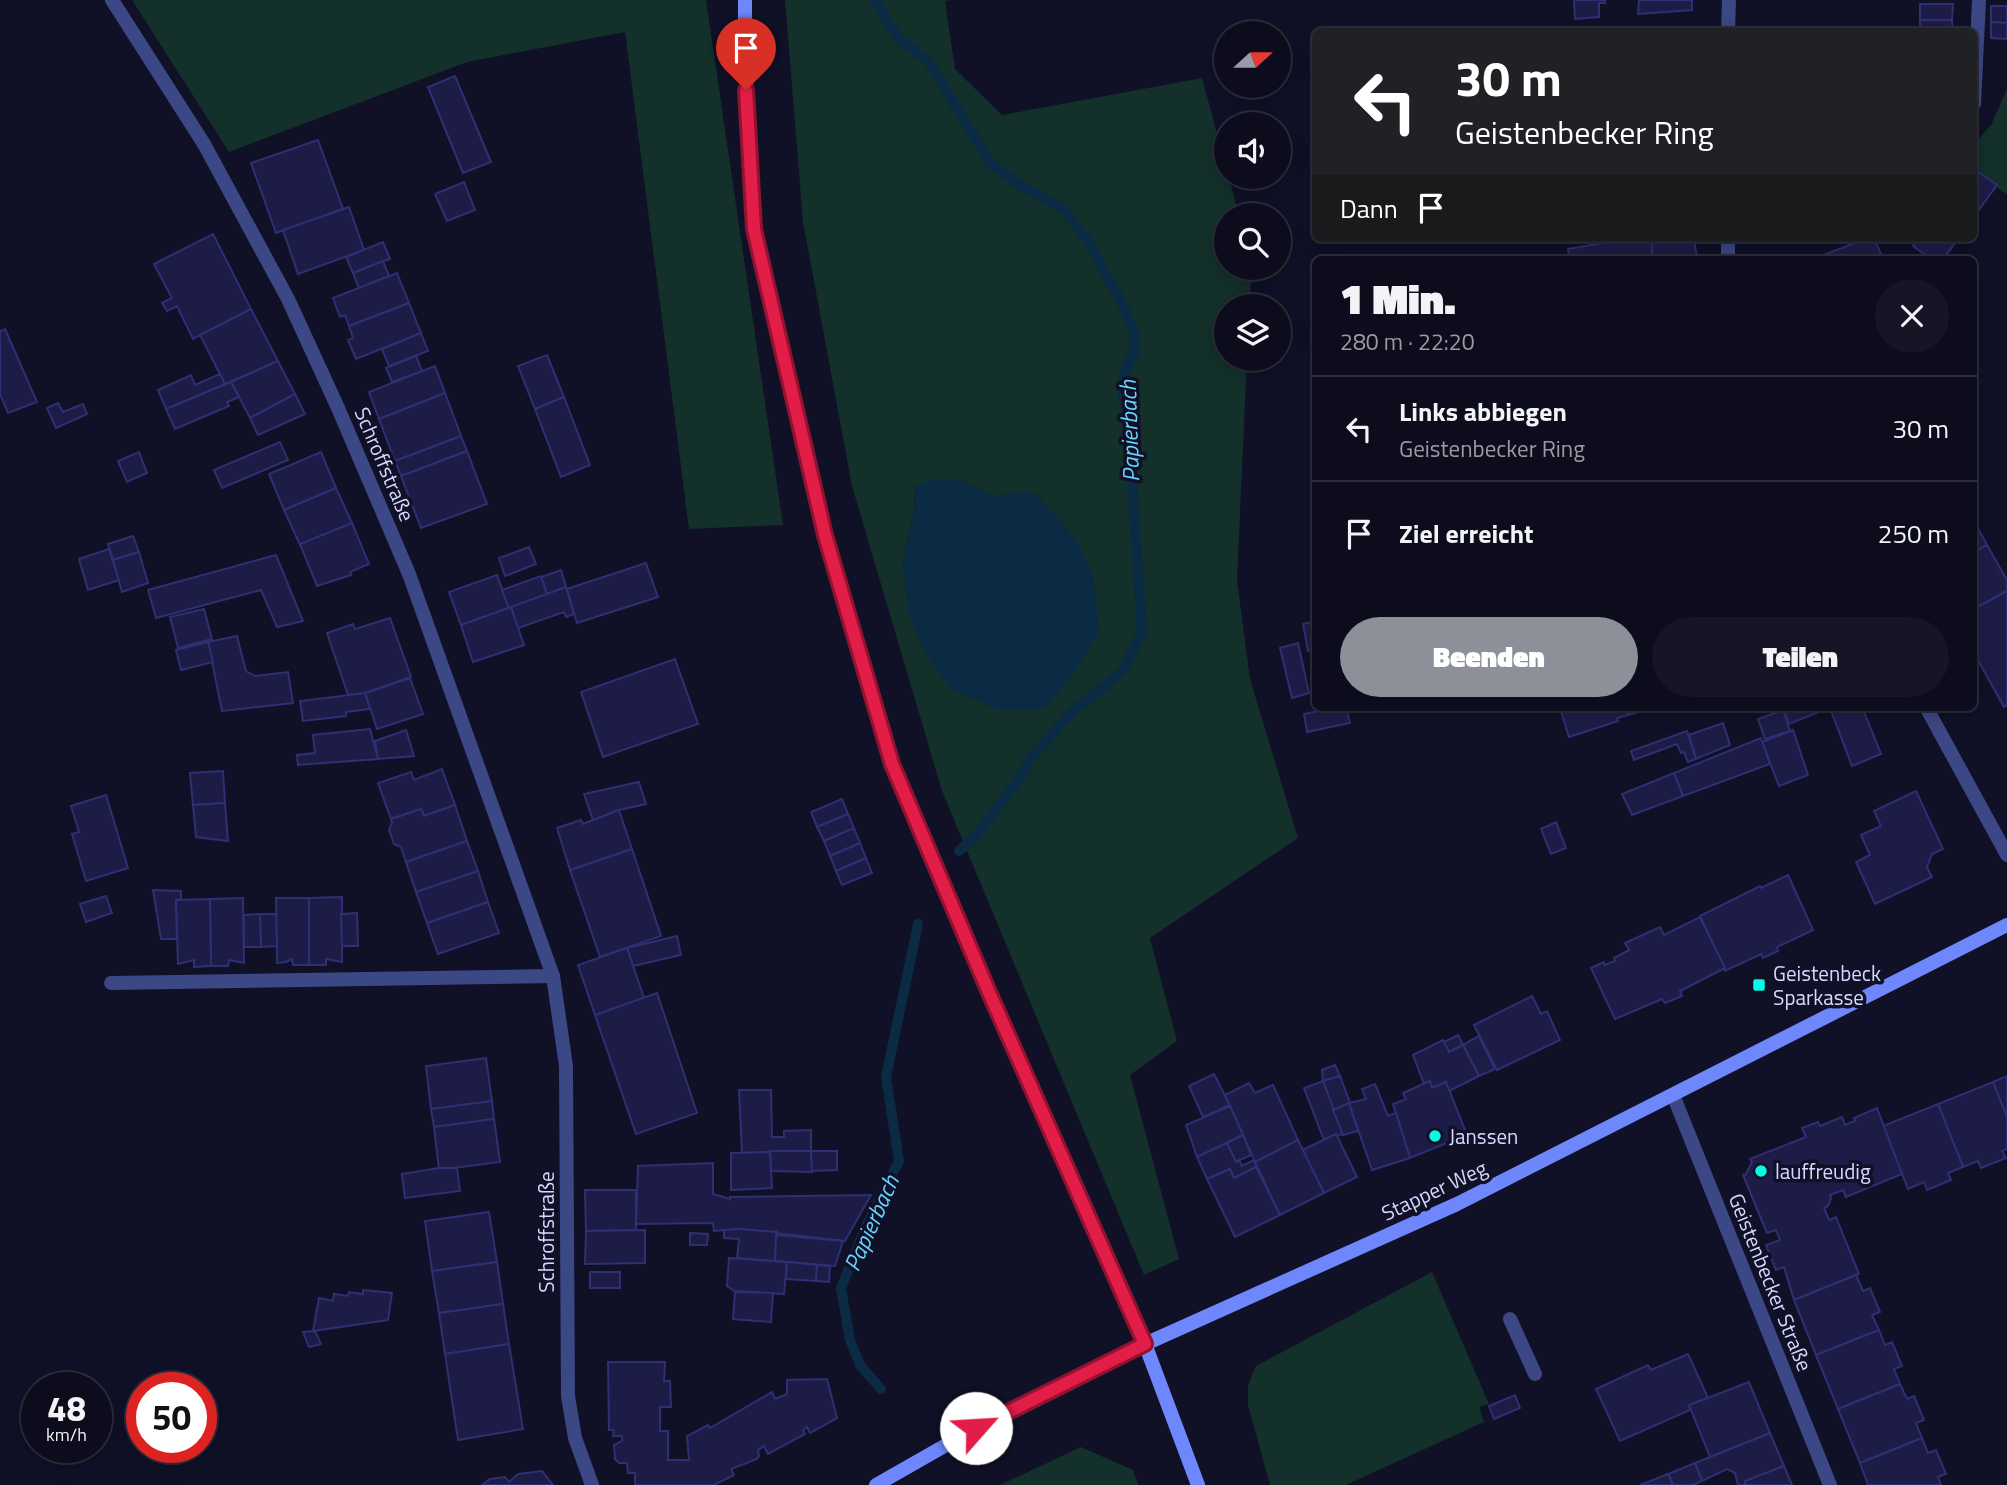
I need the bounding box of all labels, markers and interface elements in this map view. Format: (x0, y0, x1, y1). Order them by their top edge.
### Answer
pin (716, 18, 776, 90)
north arrow (1214, 21, 1292, 98)
map controls (1214, 21, 1291, 371)
icon: arrive (727, 29, 765, 67)
text: 30 m (1455, 40, 1562, 115)
icon: left (1340, 56, 1431, 147)
text: Geistenbecker Ring (1455, 108, 1714, 156)
button: sound (1214, 112, 1291, 189)
text: Dann (1340, 189, 1398, 228)
icon: arrive (1412, 189, 1450, 227)
button: search (1214, 203, 1291, 280)
text: 1 Min. (1340, 266, 1456, 330)
button: close (1875, 279, 1949, 353)
button: layers (1214, 294, 1291, 371)
text: 280 m · 22:20 (1340, 324, 1475, 359)
water label: Papierbach (1110, 379, 1148, 483)
text: Links abbiegen (1399, 392, 1567, 431)
street label: Schroffstraße (347, 402, 423, 526)
text: 30 m (1892, 409, 1949, 448)
icon: left (1340, 410, 1378, 448)
text: Geistenbecker Ring (1399, 431, 1585, 466)
text: Ziel erreicht (1399, 514, 1534, 553)
text: 250 m (1878, 514, 1949, 553)
icon: arrive (1340, 515, 1378, 553)
button: Beenden (1340, 617, 1638, 697)
button: Teilen (1652, 617, 1949, 697)
place label: Geistenbeck Sparkasse (1773, 957, 1881, 1013)
marker: Geistenbeck Sparkasse (1751, 977, 1767, 993)
place label: Janssen (1449, 1120, 1518, 1152)
marker: Janssen (1427, 1128, 1443, 1144)
street label: Stapper Weg (1376, 1151, 1492, 1228)
place label: lauffreudig (1775, 1155, 1871, 1187)
marker: lauffreudig (1753, 1163, 1769, 1179)
water label: Papierbach (834, 1169, 908, 1277)
street label: Schroffstraße (530, 1171, 562, 1293)
street label: Geistenbecker Straße (1721, 1188, 1821, 1376)
speed limit sign: 50 (126, 1372, 217, 1463)
text: 48 (47, 1381, 86, 1435)
position arrow (939, 1391, 1013, 1465)
text: km/h (46, 1421, 87, 1448)

